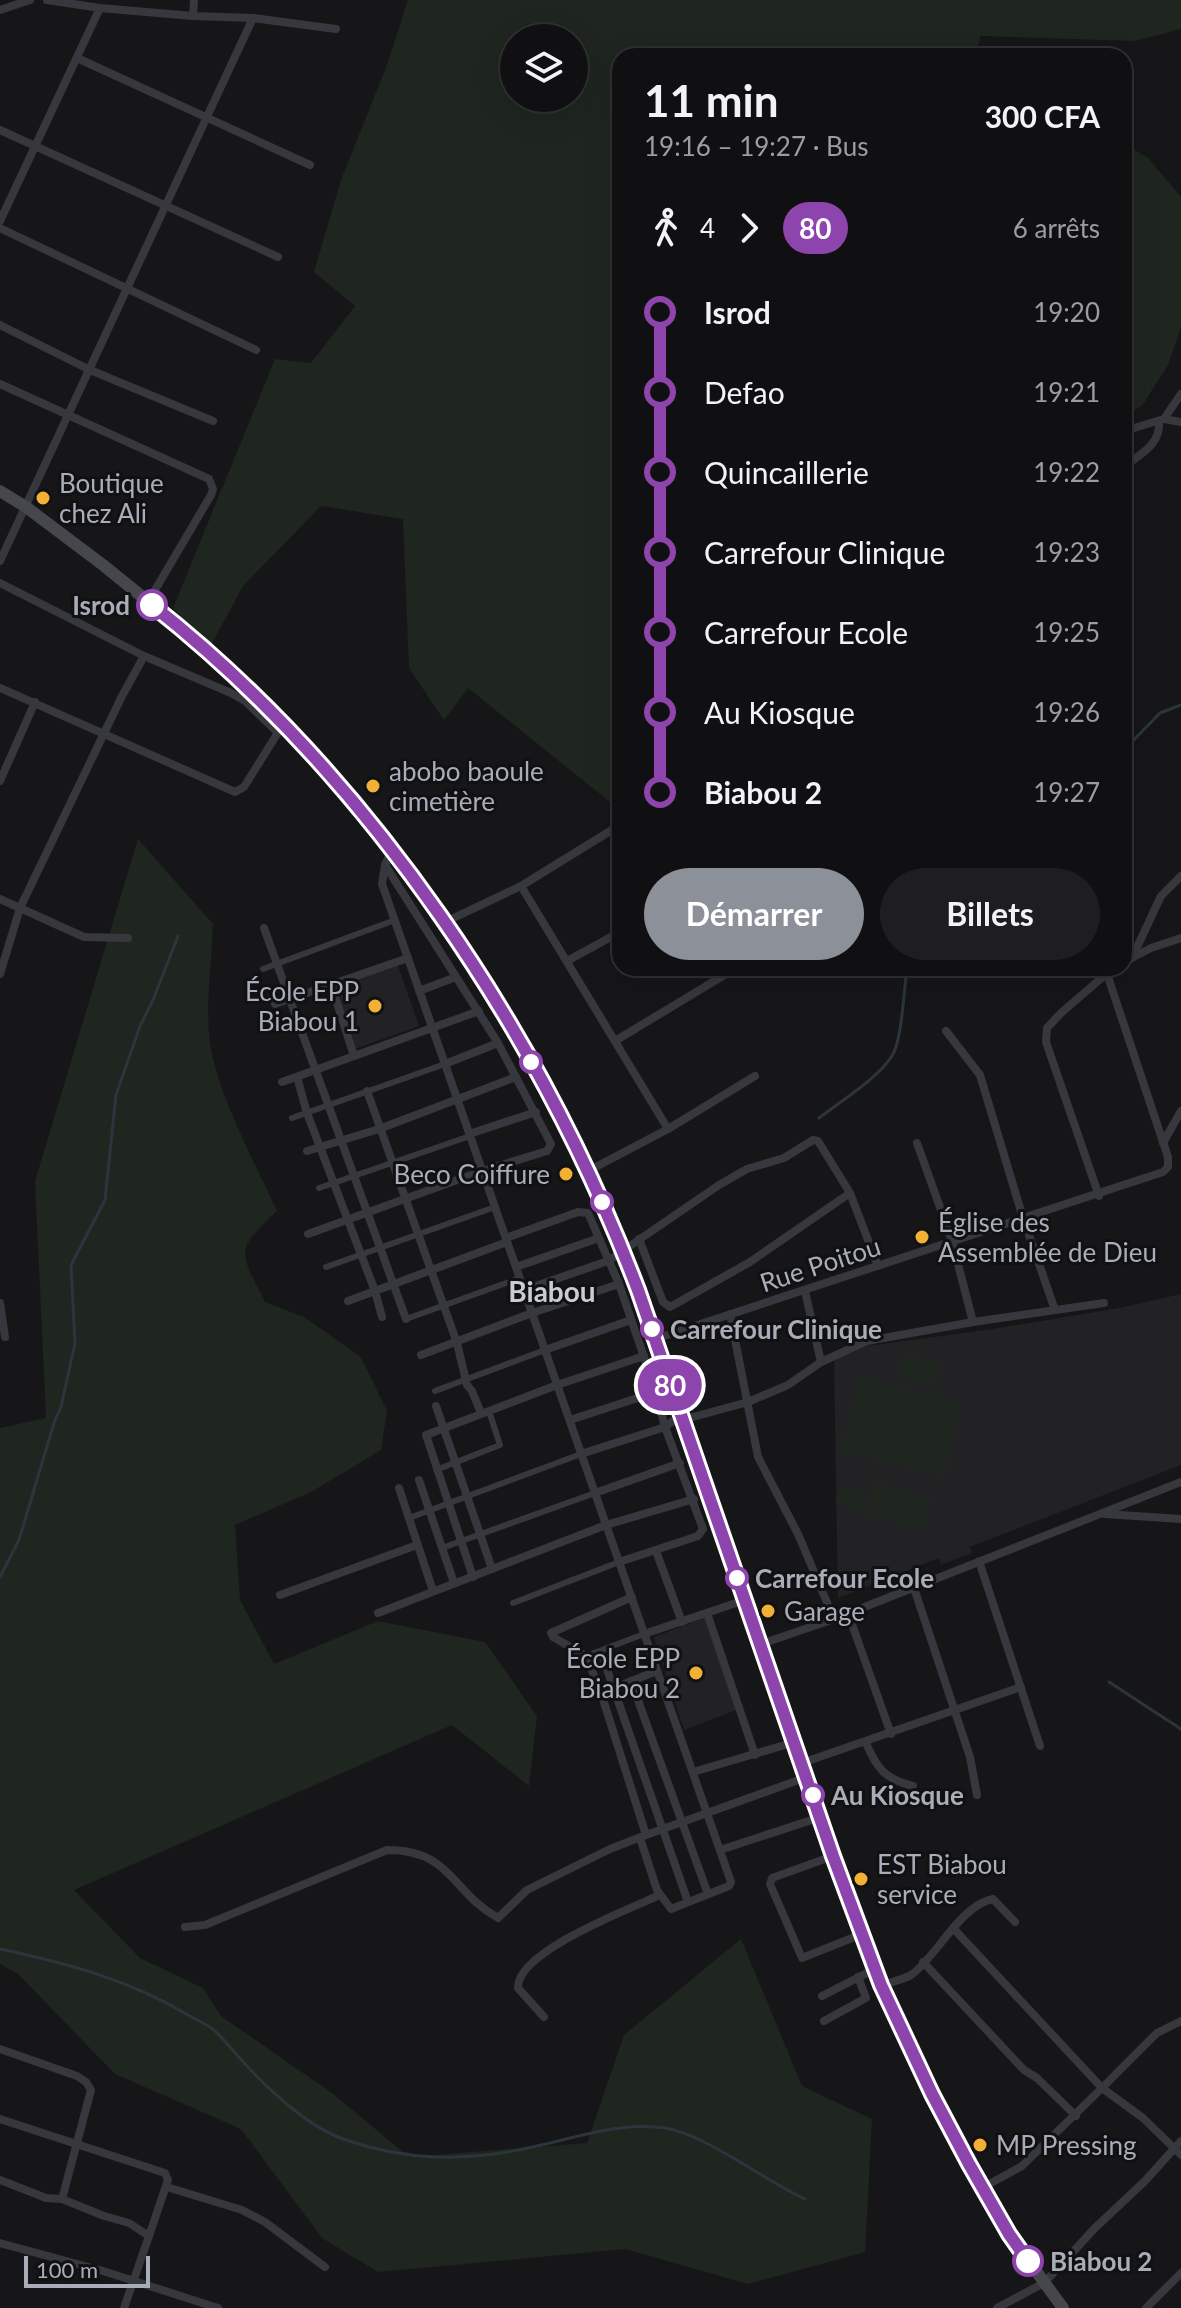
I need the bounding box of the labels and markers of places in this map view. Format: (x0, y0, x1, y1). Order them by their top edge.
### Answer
place label: Boutique chez Ali (59, 467, 164, 529)
marker: Boutique chez Ali (34, 489, 52, 507)
place label: Isrod (72, 589, 130, 621)
marker: Isrod (137, 590, 167, 620)
place label: abobo baoule cimetière (389, 755, 544, 817)
marker: abobo baoule cimetière (364, 777, 382, 795)
place label: École EPP Biabou 1 (245, 975, 359, 1037)
marker: École EPP Biabou 1 (366, 997, 384, 1015)
unlabelled marker (520, 1051, 542, 1073)
place label: Beco Coiffure (394, 1158, 550, 1190)
marker: Beco Coiffure (557, 1165, 575, 1183)
unlabelled marker (591, 1191, 613, 1213)
place label: Église des Assemblée de Dieu (938, 1206, 1157, 1268)
marker: Église des Assemblée de Dieu (913, 1228, 931, 1246)
place label: Carrefour Clinique (670, 1313, 882, 1345)
marker: Carrefour Clinique (641, 1318, 663, 1340)
place label: Carrefour Ecole (755, 1562, 934, 1594)
marker: Carrefour Ecole (726, 1567, 748, 1589)
place label: Garage (784, 1595, 865, 1627)
marker: Garage (759, 1602, 777, 1620)
place label: École EPP Biabou 2 (566, 1642, 680, 1704)
marker: École EPP Biabou 2 (687, 1664, 705, 1682)
place label: Au Kiosque (830, 1779, 964, 1811)
marker: Au Kiosque (802, 1784, 824, 1806)
place label: EST Biabou service (877, 1848, 1007, 1910)
marker: EST Biabou service (852, 1870, 870, 1888)
place label: MP Pressing (996, 2129, 1137, 2161)
marker: MP Pressing (971, 2136, 989, 2154)
place label: Biabou 2 (1050, 2245, 1152, 2277)
marker: Biabou 2 (1013, 2246, 1043, 2276)

